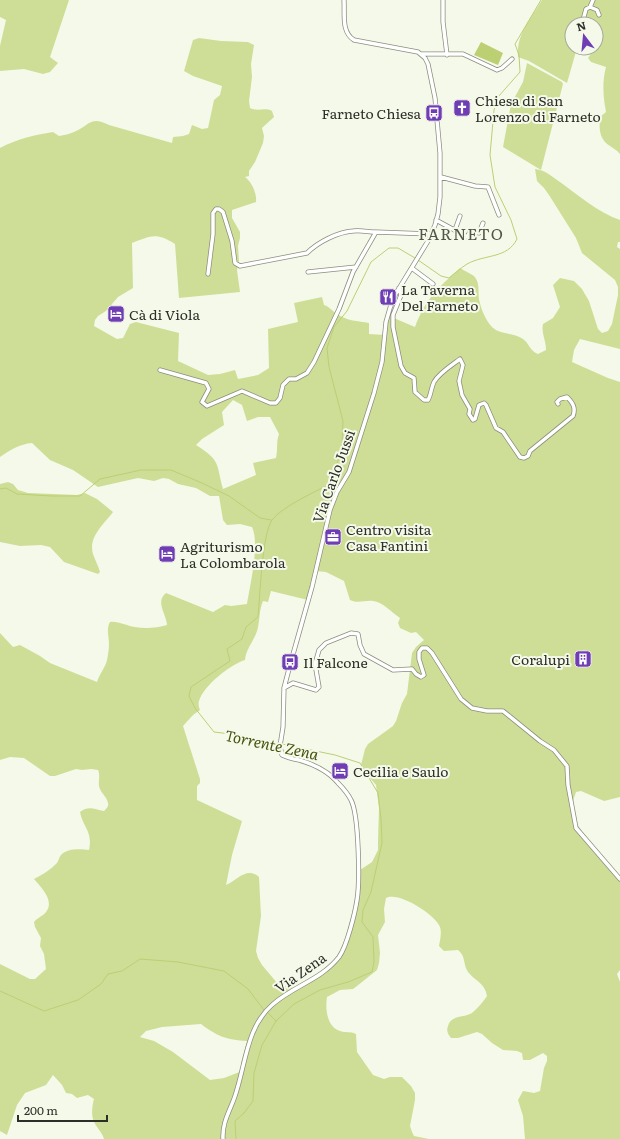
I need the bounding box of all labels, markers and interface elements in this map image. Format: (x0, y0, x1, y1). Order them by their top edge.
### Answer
north arrow (564, 16, 604, 56)
text: N (574, 16, 588, 34)
place label: Chiesa di San Lorenzo di Farneto (475, 90, 601, 126)
church icon: Chiesa di San Lorenzo di Farneto (452, 98, 472, 118)
place label: Farneto Chiesa (322, 103, 421, 123)
bus stop icon: Farneto Chiesa (424, 103, 444, 123)
district label: FARNETO (418, 221, 504, 245)
place label: La Taverna Del Farneto (401, 279, 478, 315)
restaurant icon: La Taverna Del Farneto (378, 287, 398, 307)
hotel icon: Cà di Viola (106, 304, 126, 324)
place label: Cà di Viola (129, 304, 201, 324)
street label: Via Carlo Jussi (307, 426, 359, 525)
place label: Centro visita Casa Fantini (346, 519, 432, 555)
office icon: Centro visita Casa Fantini (323, 527, 343, 547)
place label: Agriturismo La Colombarola (180, 536, 286, 572)
hotel icon: Agriturismo La Colombarola (157, 544, 177, 564)
place label: Coralupi (511, 649, 570, 669)
building icon: Coralupi (573, 649, 593, 669)
bus stop icon: Il Falcone (280, 652, 300, 672)
place label: Il Falcone (303, 652, 368, 672)
water label: Torrente Zena (223, 723, 321, 765)
hotel icon: Cecilia e Saulo (330, 761, 350, 781)
place label: Cecilia e Saulo (353, 761, 449, 781)
street label: Via Zena (270, 947, 330, 997)
scale bar (18, 1097, 107, 1123)
text: 200 m (24, 1101, 58, 1119)

